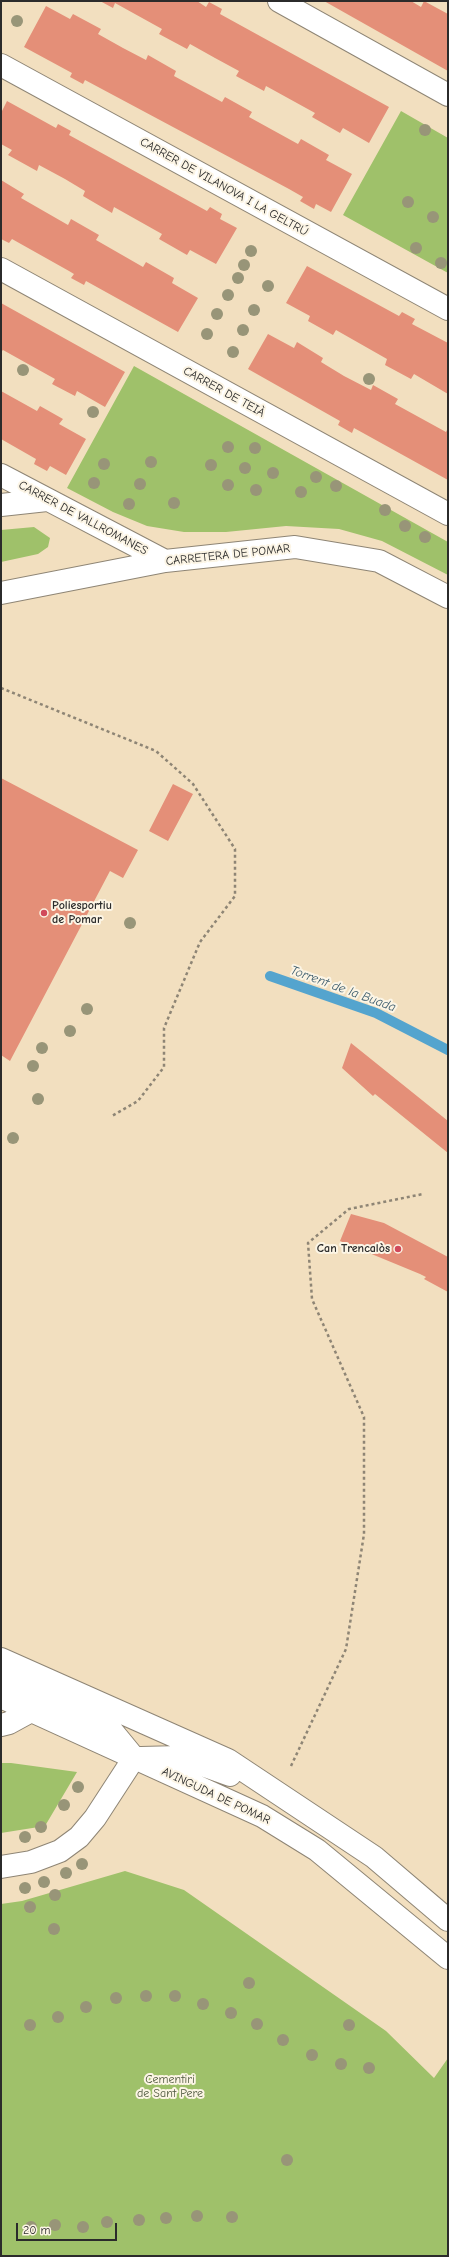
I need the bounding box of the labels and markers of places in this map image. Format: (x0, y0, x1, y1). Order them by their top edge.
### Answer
place label: Poliesportiu de Pomar (52, 899, 112, 927)
marker: Poliesportiu de Pomar (39, 908, 49, 918)
place label: Can Trencalòs (317, 1242, 390, 1256)
marker: Can Trencalòs (393, 1244, 403, 1254)

